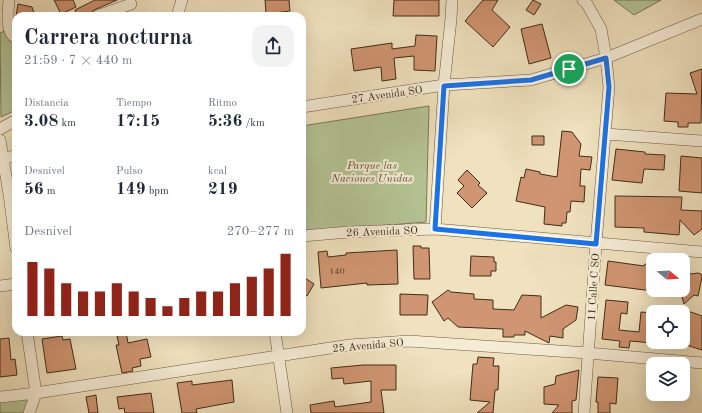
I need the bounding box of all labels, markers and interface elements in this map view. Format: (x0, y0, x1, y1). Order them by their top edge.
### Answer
button: share (252, 25, 294, 67)
text: Carrera nocturna (24, 27, 193, 49)
pin (552, 52, 586, 86)
text: 21:59 · 7 × 440 m (24, 54, 132, 67)
icon: arrive (558, 58, 580, 80)
street label: 27 Avenida SO (351, 85, 424, 106)
text: Distancia (24, 98, 69, 109)
text: Tiempo (116, 98, 152, 109)
text: Ritmo (208, 98, 237, 109)
text: 3.08 (24, 113, 58, 130)
text: 17:15 (116, 113, 160, 130)
text: 5:36 (208, 113, 242, 130)
text: km (58, 118, 76, 129)
text: /km (242, 118, 265, 129)
park label: Parque las Naciones Unidas (330, 161, 413, 185)
text: Desnivel (24, 166, 65, 177)
text: Pulso (116, 166, 143, 177)
text: kcal (208, 166, 227, 177)
text: 56 (24, 181, 44, 198)
text: 149 (116, 181, 146, 198)
text: 219 (208, 181, 238, 198)
text: m (44, 186, 56, 197)
text: bpm (146, 186, 169, 197)
text: Desnivel (24, 225, 72, 238)
text: 270–277 m (227, 225, 294, 238)
street label: 26 Avenida SO (346, 226, 418, 239)
street label: 11 Calle C SO (587, 253, 602, 321)
north arrow (646, 253, 690, 297)
map controls (646, 253, 690, 401)
house number: 140 (329, 267, 345, 276)
button: locate (646, 305, 690, 349)
street label: 25 Avenida SO (332, 338, 405, 355)
button: layers (646, 357, 690, 401)

